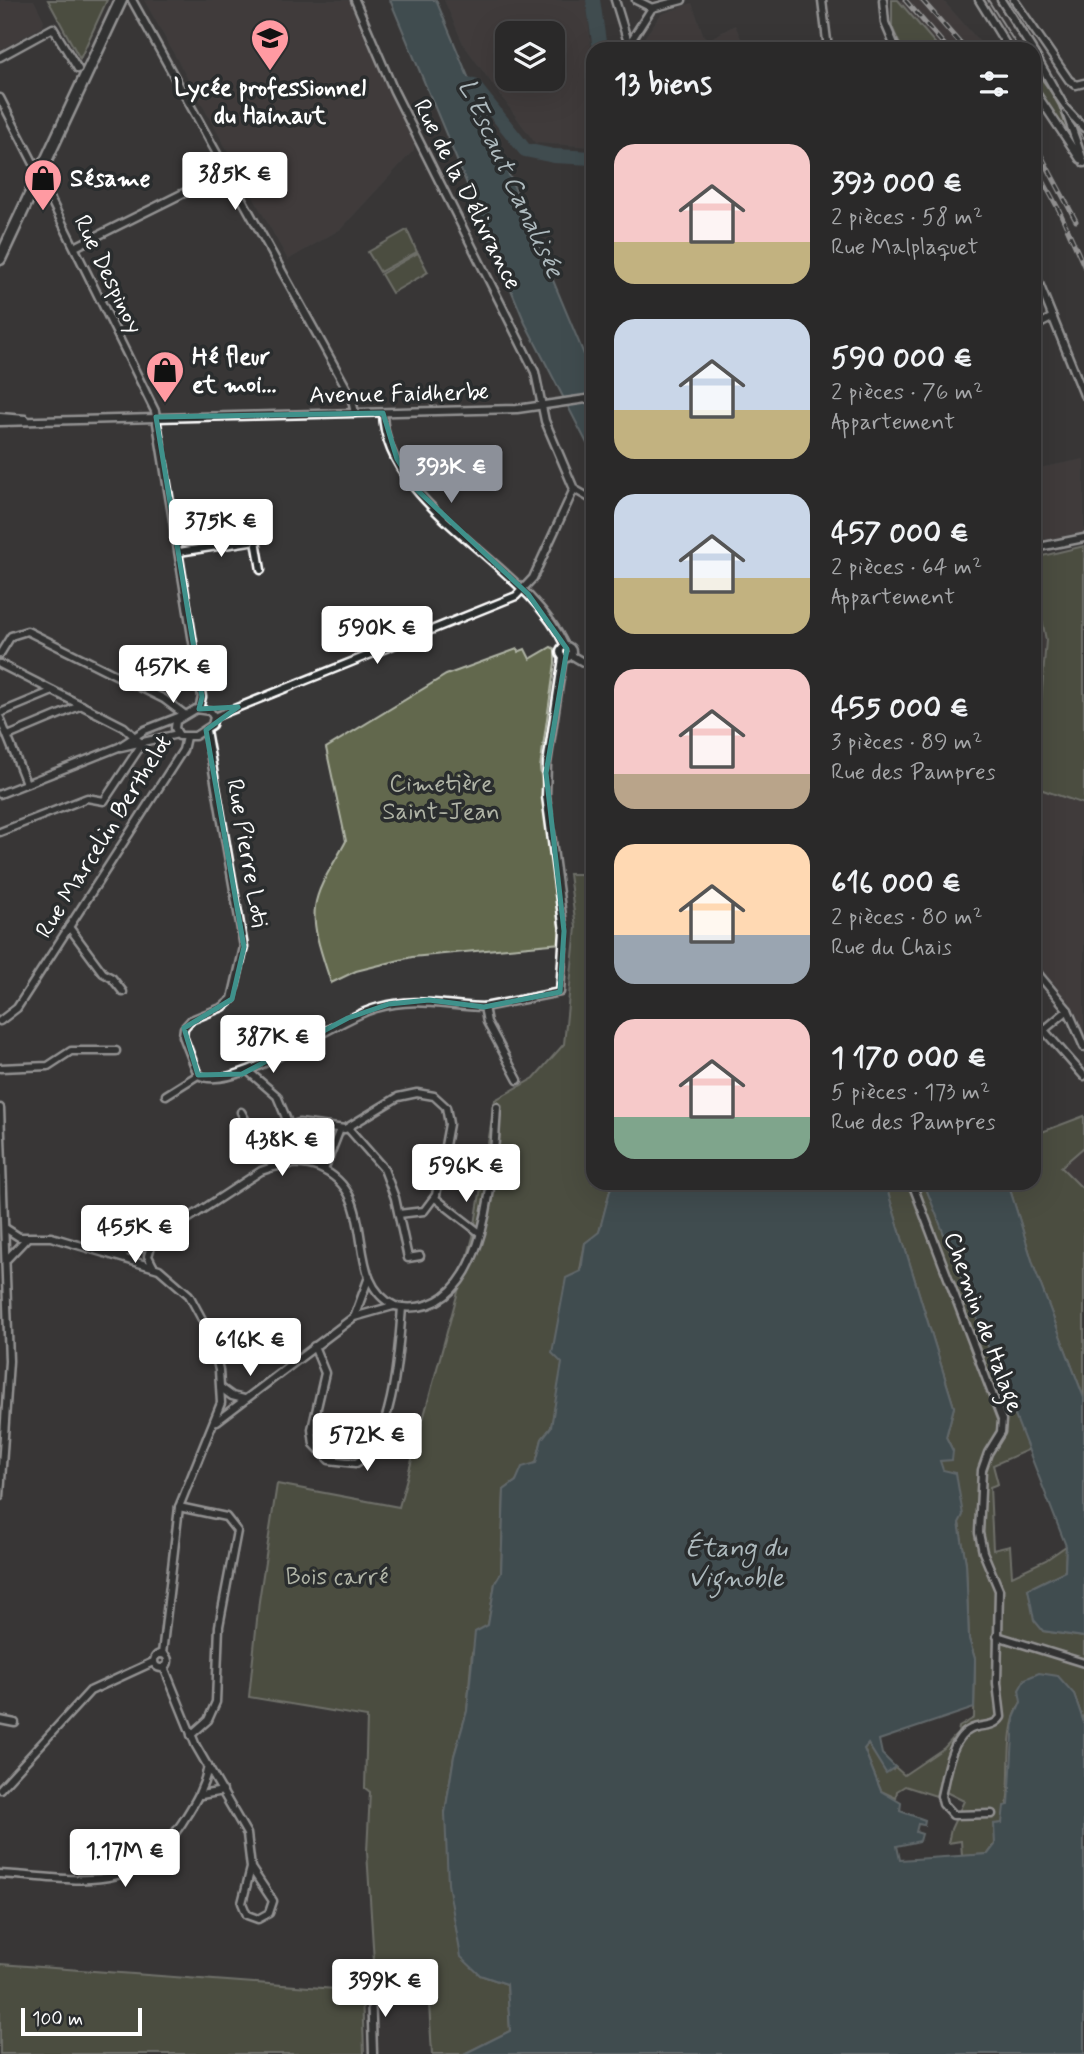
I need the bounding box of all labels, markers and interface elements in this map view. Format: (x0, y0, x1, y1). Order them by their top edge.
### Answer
school or university icon: Lycée professionnel du Hainaut (249, 17, 291, 72)
map controls (495, 21, 565, 91)
button: layers (495, 21, 565, 91)
text: 13 biens (614, 65, 712, 104)
icon: filters (975, 65, 1013, 103)
place label: Lycée professionnel du Hainaut (174, 73, 366, 132)
water label: L'Escaut Canalisée (449, 74, 572, 285)
street label: Rue de la Délivrance (405, 94, 528, 295)
pin: 385K € (178, 152, 292, 212)
shop icon: Sésame (22, 157, 64, 212)
text: 385K € (198, 160, 272, 190)
place label: Sésame (70, 164, 151, 195)
text: 393 000 € (831, 164, 963, 203)
icon: home (670, 172, 754, 256)
text: 2 pièces · 58 m² (831, 203, 983, 233)
street label: Rue Despinoy (66, 210, 150, 339)
text: Rue Malplaquet (831, 233, 978, 263)
text: 590 000 € (831, 339, 973, 378)
place label: Hé fleur et moi... (192, 342, 277, 401)
icon: home (670, 347, 754, 431)
shop icon: Hé fleur et moi... (144, 349, 186, 404)
street label: Avenue Faidherbe (309, 377, 489, 412)
text: 2 pièces · 76 m² (831, 378, 983, 408)
text: Appartement (831, 408, 955, 438)
pin: 393K € (394, 446, 508, 505)
text: 393K € (415, 453, 487, 483)
pin: 375K € (164, 500, 278, 559)
text: 375K € (185, 507, 257, 537)
text: 457 000 € (831, 514, 969, 553)
icon: home (670, 522, 754, 606)
text: 2 pièces · 64 m² (831, 553, 982, 583)
text: Appartement (831, 583, 955, 613)
pin: 590K € (320, 606, 434, 666)
text: 590K € (338, 614, 416, 644)
pin: 457K € (116, 646, 230, 705)
text: 457K € (135, 653, 211, 683)
text: 455 000 € (831, 689, 969, 728)
icon: home (670, 697, 754, 781)
text: 3 pièces · 89 m² (831, 728, 982, 758)
street label: Rue Marcelin Berthelot (29, 729, 180, 944)
text: Rue des Pampres (831, 758, 996, 788)
park label: Cimetière Saint-Jean (382, 769, 500, 828)
street label: Rue Pierre Loti (218, 777, 275, 930)
text: 616 000 € (831, 864, 961, 903)
icon: home (670, 872, 754, 956)
text: 2 pièces · 80 m² (831, 903, 983, 933)
text: Rue du Chais (831, 933, 952, 963)
pin: 387K € (216, 1016, 330, 1075)
text: 387K € (236, 1023, 310, 1053)
text: 1 170 000 € (831, 1039, 987, 1078)
icon: home (670, 1047, 754, 1131)
text: 5 pièces · 173 m² (831, 1078, 990, 1108)
text: Rue des Pampres (831, 1108, 996, 1138)
pin: 438K € (225, 1118, 339, 1178)
text: 438K € (245, 1126, 319, 1156)
pin: 596K € (409, 1144, 523, 1204)
text: 596K € (428, 1152, 504, 1182)
pin: 455K € (78, 1206, 192, 1265)
text: 455K € (97, 1213, 173, 1243)
street label: Chemin de Halage (933, 1228, 1030, 1418)
pin: 616K € (193, 1318, 307, 1378)
text: 616K € (215, 1326, 285, 1356)
pin: 572K € (310, 1414, 424, 1473)
text: 572K € (329, 1421, 405, 1451)
water label: Étang du Vignoble (685, 1531, 788, 1599)
park label: Bois carré (286, 1562, 389, 1593)
pin: 1.17M € (60, 1829, 190, 1889)
text: 1.17M € (86, 1837, 164, 1867)
pin: 399K € (328, 1960, 442, 2019)
text: 399K € (348, 1967, 422, 1997)
scale bar (21, 2005, 142, 2037)
text: 100 m (32, 2007, 83, 2032)

